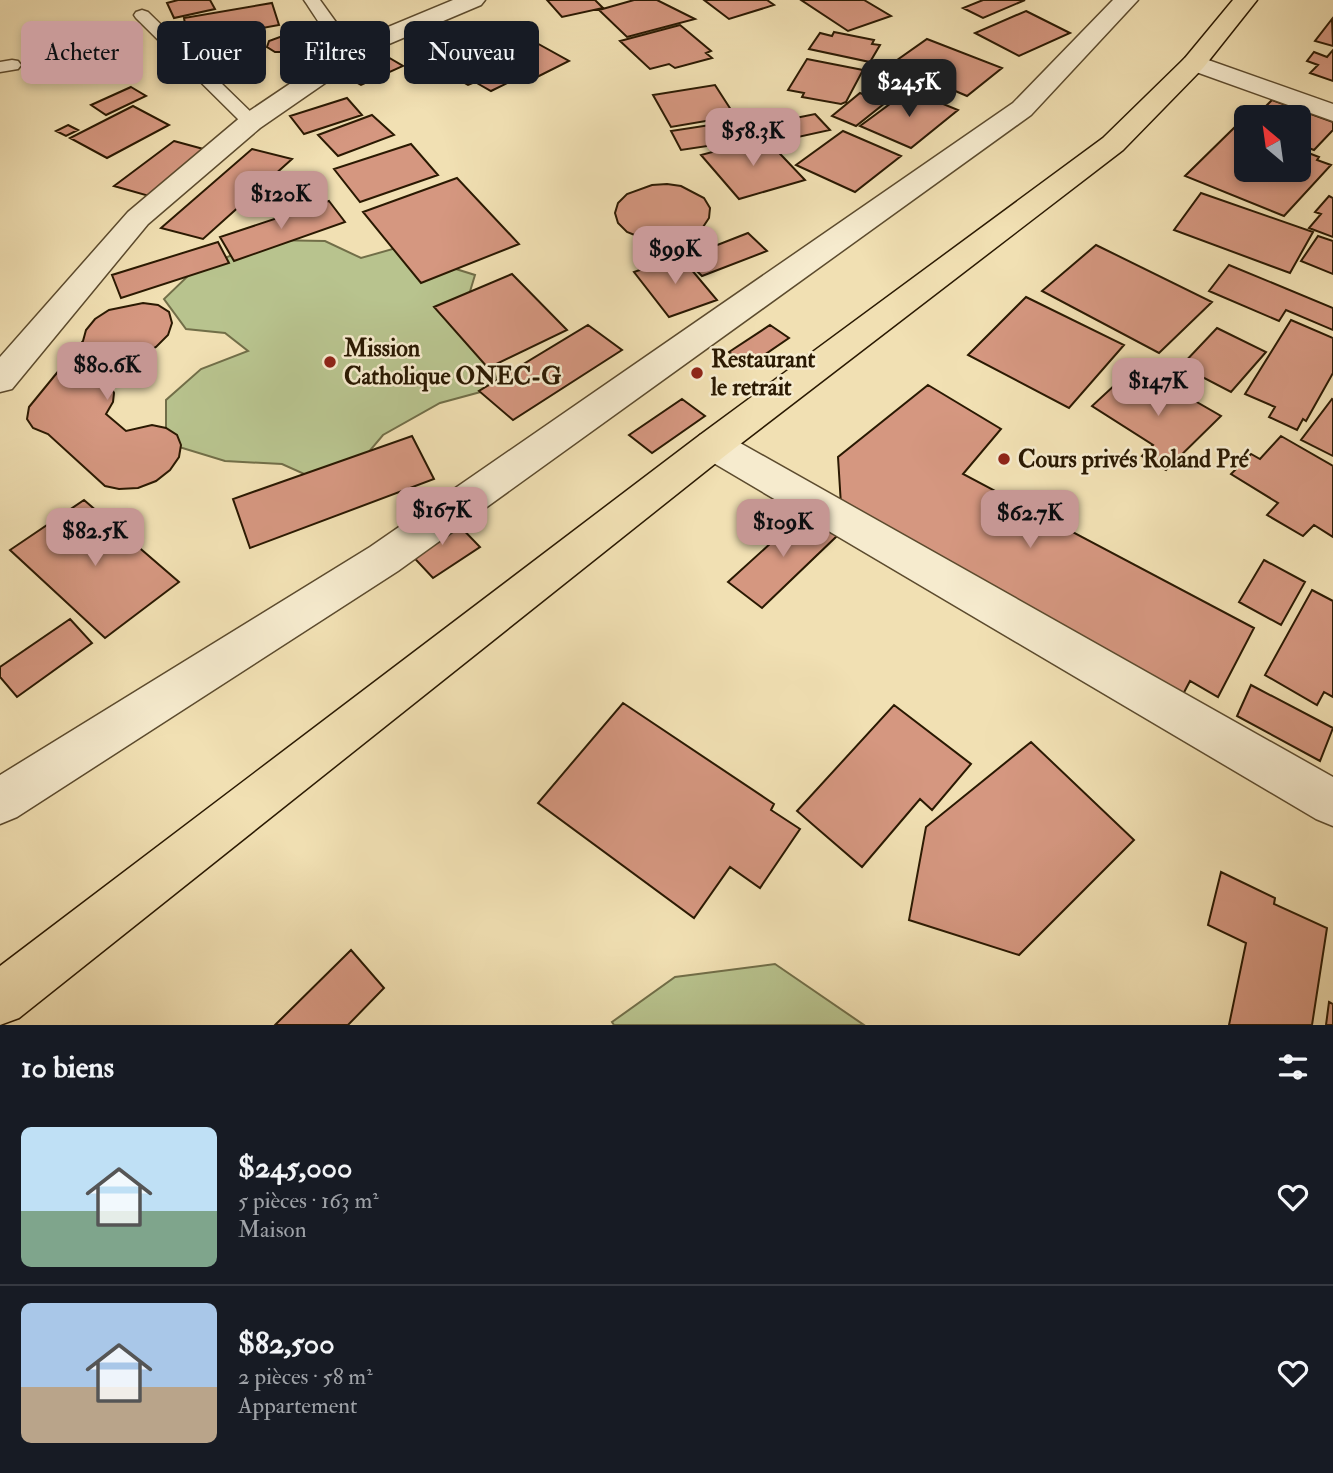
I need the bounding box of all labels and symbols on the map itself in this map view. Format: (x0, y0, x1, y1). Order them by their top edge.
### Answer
pin: $245K (860, 60, 958, 119)
north arrow (1234, 105, 1311, 182)
pin: $58.3K (696, 108, 810, 168)
pin: $120K (232, 172, 330, 231)
pin: $99K (634, 226, 716, 286)
place label: Mission Catholique ONEC-G (343, 333, 561, 392)
pin: $80.6K (50, 342, 164, 402)
place label: Restaurant le retrait (710, 344, 815, 403)
marker: Mission Catholique ONEC-G (322, 354, 338, 370)
pin: $147K (1109, 358, 1207, 418)
marker: Restaurant le retrait (689, 365, 705, 381)
place label: Cours privés Roland Pré (1018, 444, 1250, 475)
marker: Cours privés Roland Pré (996, 451, 1012, 467)
pin: $167K (393, 488, 491, 547)
pin: $62.7K (973, 490, 1087, 550)
pin: $109K (734, 500, 832, 559)
pin: $82.5K (38, 508, 152, 568)

